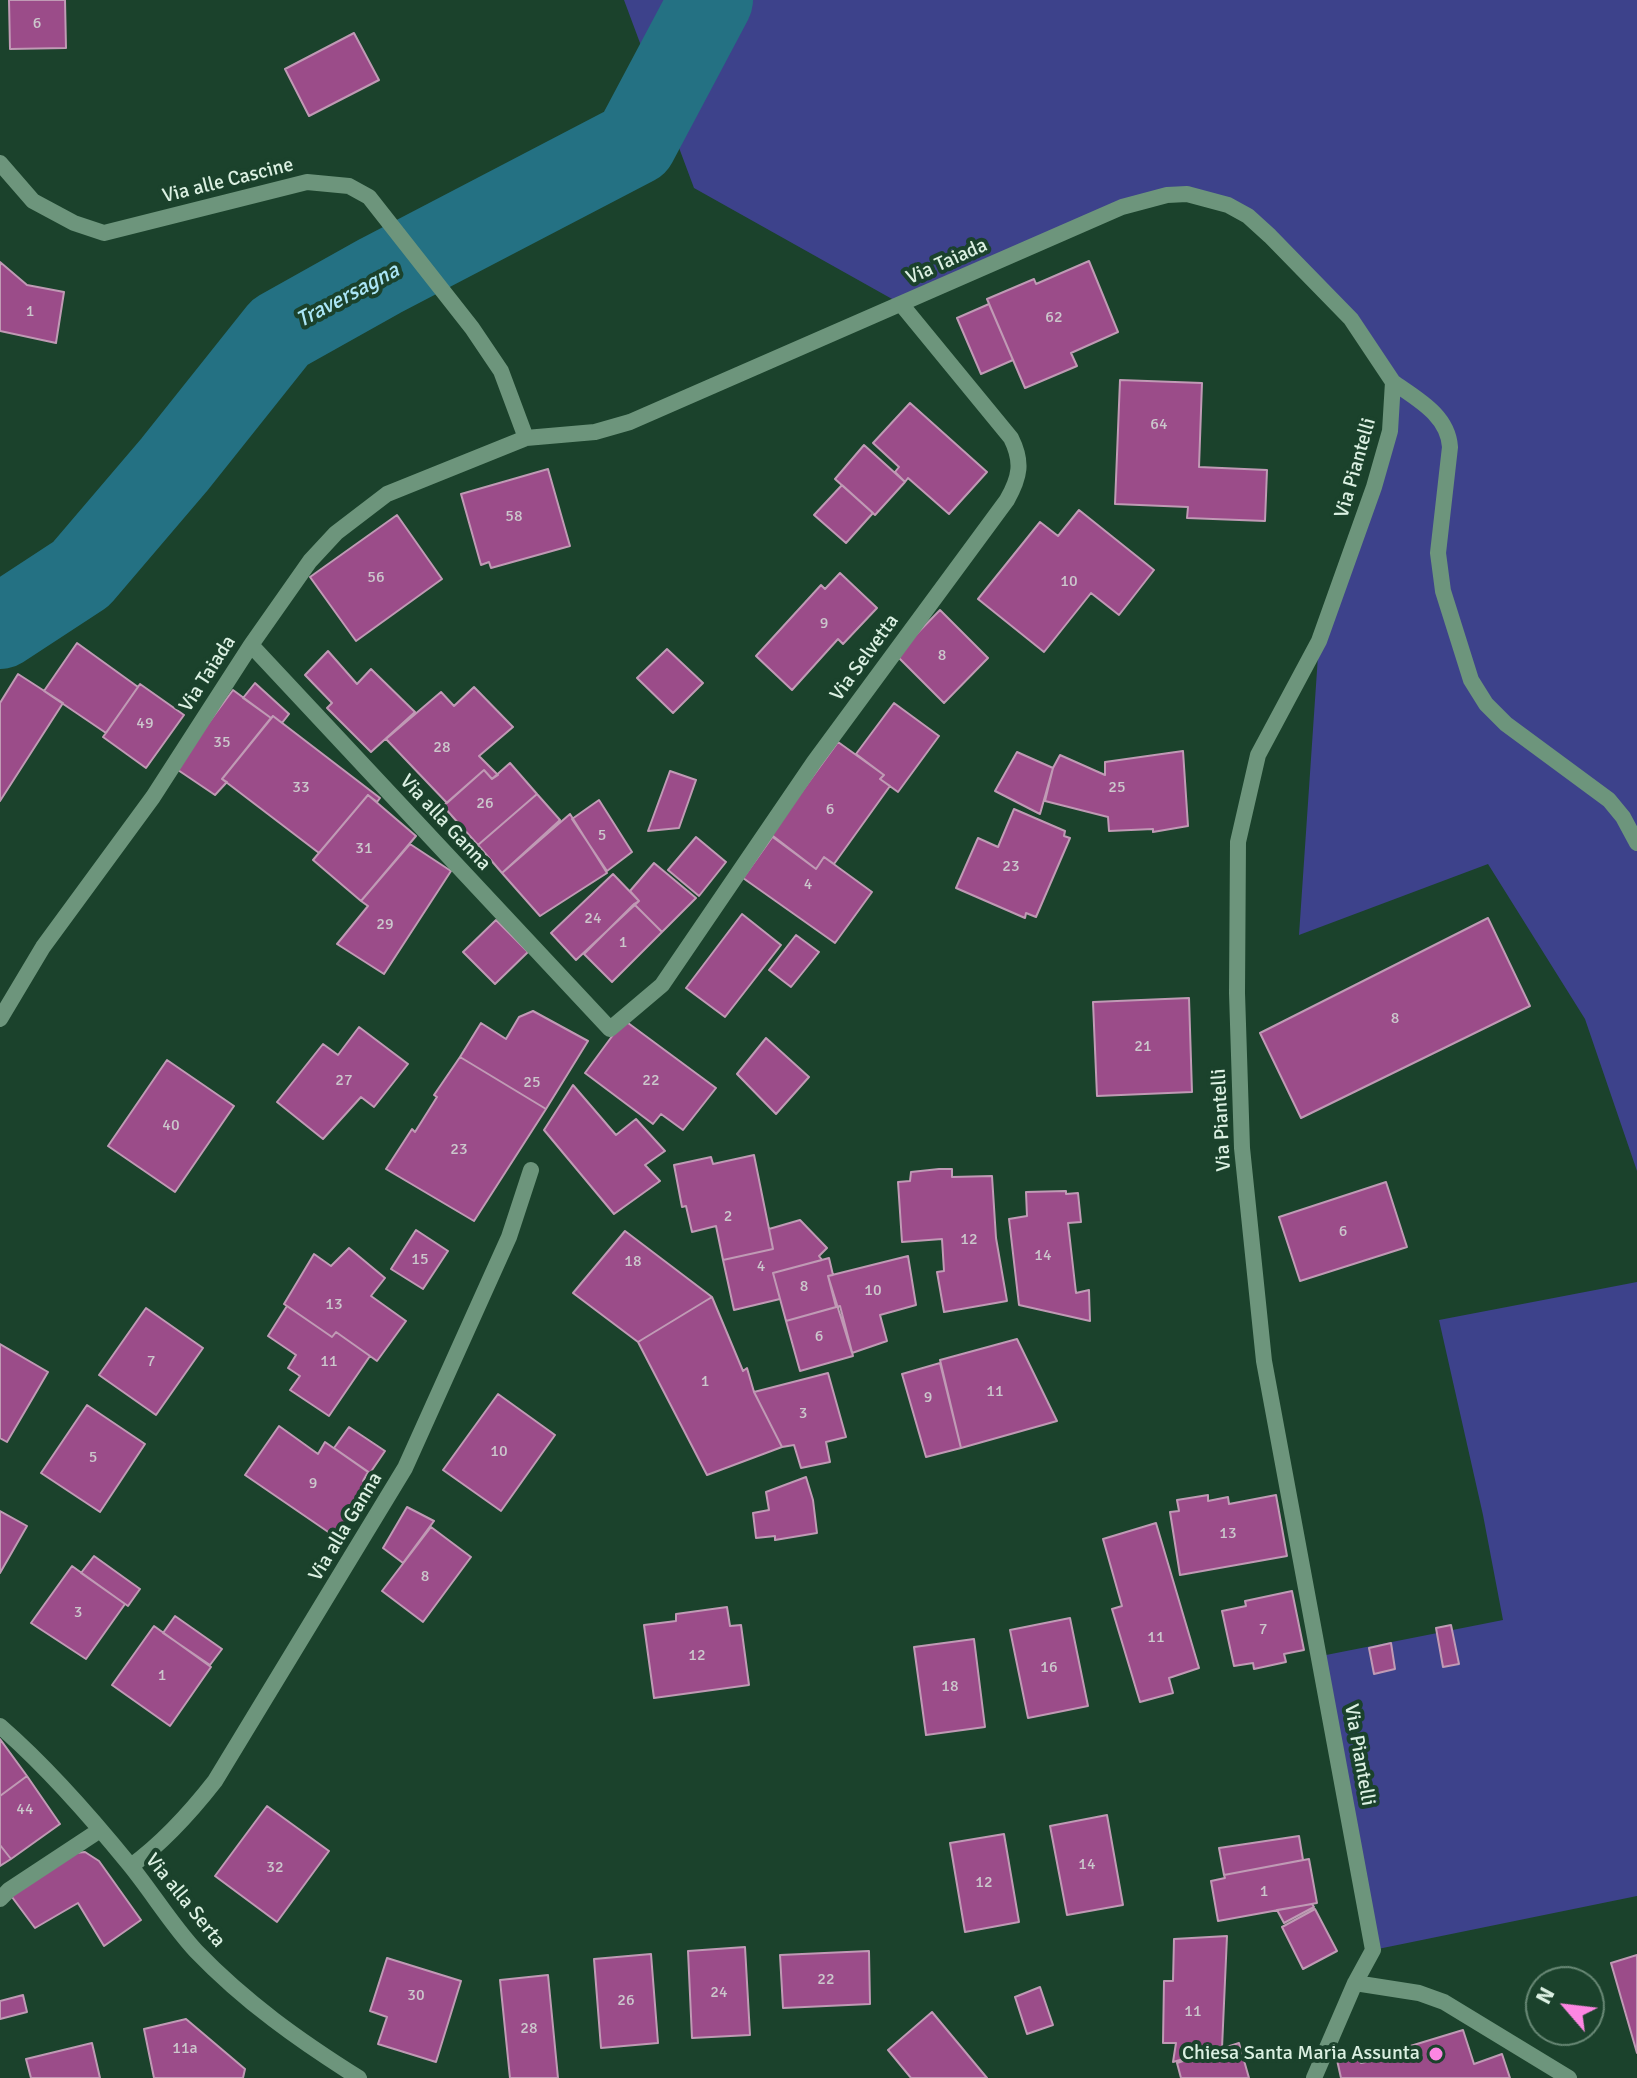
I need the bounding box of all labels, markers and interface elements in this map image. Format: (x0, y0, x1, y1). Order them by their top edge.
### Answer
house number: 6 (33, 14, 41, 34)
street label: Via alle Cascine (160, 153, 296, 209)
street label: Via Taiada (903, 234, 991, 290)
water label: Traversagna (292, 258, 404, 334)
house number: 1 (26, 302, 34, 322)
house number: 62 (1045, 308, 1063, 328)
house number: 64 (1150, 415, 1168, 435)
street label: Via Piantelli (1330, 415, 1382, 521)
house number: 58 (505, 507, 523, 527)
house number: 56 (367, 568, 385, 588)
house number: 10 (1060, 572, 1078, 592)
street label: Via Selvetta (826, 610, 904, 706)
house number: 9 (820, 614, 828, 634)
street label: Via Taiada (174, 631, 242, 717)
house number: 8 (938, 646, 946, 666)
house number: 49 (136, 714, 154, 734)
house number: 35 (213, 733, 231, 753)
house number: 28 (433, 738, 451, 758)
street label: Via alla Ganna (394, 770, 496, 876)
house number: 33 (292, 778, 310, 798)
house number: 25 (1108, 778, 1126, 798)
house number: 26 (476, 794, 494, 814)
house number: 6 (826, 800, 834, 820)
house number: 5 (598, 826, 606, 846)
house number: 31 (355, 839, 373, 859)
house number: 23 (1002, 857, 1020, 877)
house number: 4 (804, 875, 812, 895)
house number: 24 (584, 909, 602, 929)
house number: 29 (376, 915, 394, 935)
house number: 1 (619, 933, 627, 953)
house number: 8 (1391, 1009, 1399, 1029)
house number: 21 (1134, 1037, 1152, 1057)
street label: Via Piantelli (1207, 1068, 1237, 1172)
house number: 27 (335, 1071, 353, 1091)
house number: 22 (642, 1071, 660, 1091)
house number: 25 (523, 1073, 541, 1093)
house number: 40 (162, 1116, 180, 1136)
house number: 23 (450, 1140, 468, 1160)
house number: 2 (724, 1207, 732, 1227)
house number: 6 (1339, 1222, 1347, 1242)
house number: 12 (960, 1230, 978, 1250)
house number: 14 (1034, 1246, 1052, 1266)
house number: 15 (411, 1250, 429, 1270)
house number: 18 (624, 1252, 642, 1272)
house number: 4 (757, 1257, 765, 1277)
house number: 8 (800, 1277, 808, 1297)
house number: 10 (864, 1281, 882, 1301)
house number: 13 (325, 1295, 343, 1315)
house number: 6 (815, 1327, 823, 1347)
house number: 7 (147, 1352, 155, 1372)
house number: 11 (320, 1352, 338, 1372)
house number: 1 (701, 1372, 709, 1392)
house number: 11 (986, 1382, 1004, 1402)
house number: 9 (924, 1388, 932, 1408)
house number: 3 (799, 1404, 807, 1424)
house number: 10 (490, 1442, 508, 1462)
house number: 5 (89, 1448, 97, 1468)
street label: Via alla Ganna (304, 1468, 388, 1586)
house number: 9 (309, 1474, 317, 1494)
house number: 13 (1219, 1524, 1237, 1544)
house number: 8 (421, 1567, 429, 1587)
house number: 3 (74, 1603, 82, 1623)
house number: 7 (1259, 1620, 1267, 1640)
house number: 11 (1147, 1628, 1165, 1648)
house number: 12 (688, 1646, 706, 1666)
house number: 16 (1040, 1658, 1058, 1678)
house number: 1 (158, 1666, 166, 1686)
house number: 18 (941, 1677, 959, 1697)
street label: Via Piantelli (1338, 1702, 1380, 1808)
house number: 44 (16, 1800, 34, 1820)
street label: Via alla Serta (140, 1849, 230, 1953)
house number: 14 (1078, 1855, 1096, 1875)
house number: 32 (266, 1858, 284, 1878)
house number: 12 (975, 1873, 993, 1893)
house number: 1 (1260, 1882, 1268, 1902)
north arrow (1525, 1966, 1605, 2046)
house number: 22 (817, 1970, 835, 1990)
text: N (1530, 1982, 1561, 2009)
house number: 24 (710, 1983, 728, 2003)
house number: 30 (407, 1986, 425, 2006)
house number: 26 (617, 1991, 635, 2011)
house number: 11 (1184, 2002, 1202, 2022)
house number: 28 (520, 2019, 538, 2039)
house number: 11a (172, 2039, 198, 2059)
place label: Chiesa Santa Maria Assunta (1182, 2042, 1420, 2066)
marker: Chiesa Santa Maria Assunta (1427, 2045, 1445, 2063)

